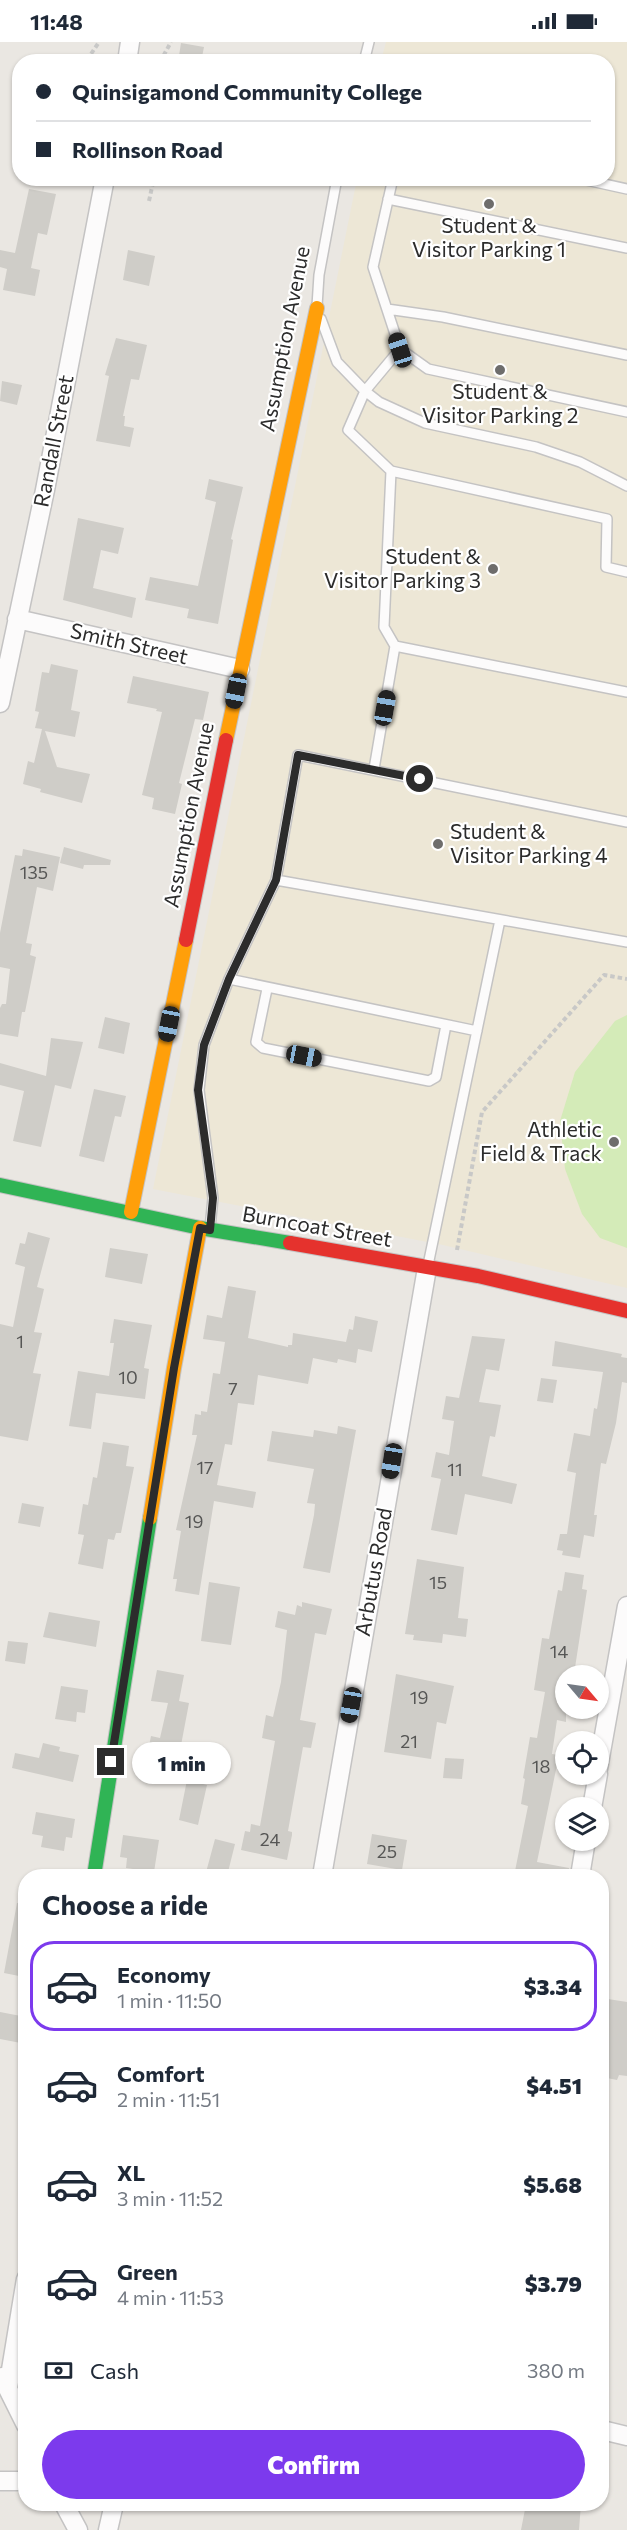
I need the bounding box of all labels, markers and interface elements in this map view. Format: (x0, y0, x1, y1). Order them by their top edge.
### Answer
text: 11:48 (30, 8, 83, 35)
text: Quinsigamond Community College (72, 78, 422, 105)
text: Rollinson Road (72, 136, 223, 163)
marker: Student & Visitor Parking 1 (482, 197, 496, 211)
place label: Student & Visitor Parking 1 (412, 212, 566, 261)
street label: Assumption Avenue (253, 244, 314, 434)
car (386, 330, 414, 370)
marker: Student & Visitor Parking 2 (493, 363, 507, 377)
street label: Randall Street (27, 372, 78, 509)
place label: Student & Visitor Parking 2 (422, 378, 578, 427)
place label: Student & Visitor Parking 3 (324, 543, 482, 592)
marker: Student & Visitor Parking 3 (486, 562, 500, 576)
street label: Smith Street (68, 617, 191, 668)
car (224, 672, 248, 710)
car (373, 689, 397, 727)
street label: Assumption Avenue (157, 720, 218, 910)
route start (406, 765, 433, 792)
place label: Student & Visitor Parking 4 (450, 818, 608, 867)
marker: Student & Visitor Parking 4 (431, 837, 445, 851)
house number: 135 (20, 861, 48, 883)
car (157, 1005, 181, 1043)
car (285, 1044, 323, 1068)
place label: Athletic Field & Track (480, 1116, 602, 1165)
marker: Athletic Field & Track (607, 1135, 621, 1149)
street label: Burncoat Street (240, 1200, 394, 1251)
house number: 1 (16, 1330, 24, 1352)
house number: 10 (118, 1366, 138, 1388)
house number: 7 (228, 1377, 238, 1399)
car (380, 1442, 404, 1480)
house number: 17 (196, 1456, 214, 1478)
house number: 11 (447, 1458, 463, 1480)
street label: Arbutus Road (349, 1506, 396, 1638)
house number: 19 (185, 1510, 203, 1532)
house number: 15 (429, 1571, 447, 1593)
house number: 14 (550, 1640, 568, 1662)
north arrow (555, 1665, 609, 1719)
map controls (555, 1665, 609, 1851)
car (339, 1686, 363, 1724)
house number: 19 (410, 1686, 428, 1708)
house number: 21 (400, 1730, 418, 1752)
button: locate (555, 1731, 609, 1785)
callout: 1 min (132, 1741, 231, 1783)
route end (97, 1748, 124, 1775)
text: 1 min (157, 1751, 206, 1775)
house number: 18 (532, 1755, 550, 1777)
button: layers (555, 1797, 609, 1851)
house number: 24 (260, 1828, 280, 1850)
house number: 25 (377, 1840, 397, 1862)
text: Choose a ride (42, 1888, 208, 1921)
icon: car (45, 1959, 99, 2013)
text: Economy (117, 1961, 211, 1988)
text: $3.34 (524, 1973, 582, 2000)
text: 1 min · 11:50 (117, 1988, 222, 2012)
icon: car (45, 2058, 99, 2112)
text: Comfort (117, 2060, 205, 2087)
text: $4.51 (526, 2072, 582, 2099)
text: 2 min · 11:51 (117, 2087, 220, 2111)
icon: car (45, 2157, 99, 2211)
text: XL (117, 2159, 145, 2186)
text: $5.68 (523, 2171, 582, 2198)
text: 3 min · 11:52 (117, 2186, 223, 2210)
icon: car (45, 2256, 99, 2310)
text: Green (117, 2258, 178, 2285)
text: $3.79 (525, 2270, 582, 2297)
text: 4 min · 11:53 (117, 2285, 224, 2309)
icon: cash (42, 2354, 75, 2387)
text: Cash (90, 2357, 139, 2384)
text: 380 m (527, 2358, 585, 2382)
button: Confirm (42, 2430, 585, 2499)

